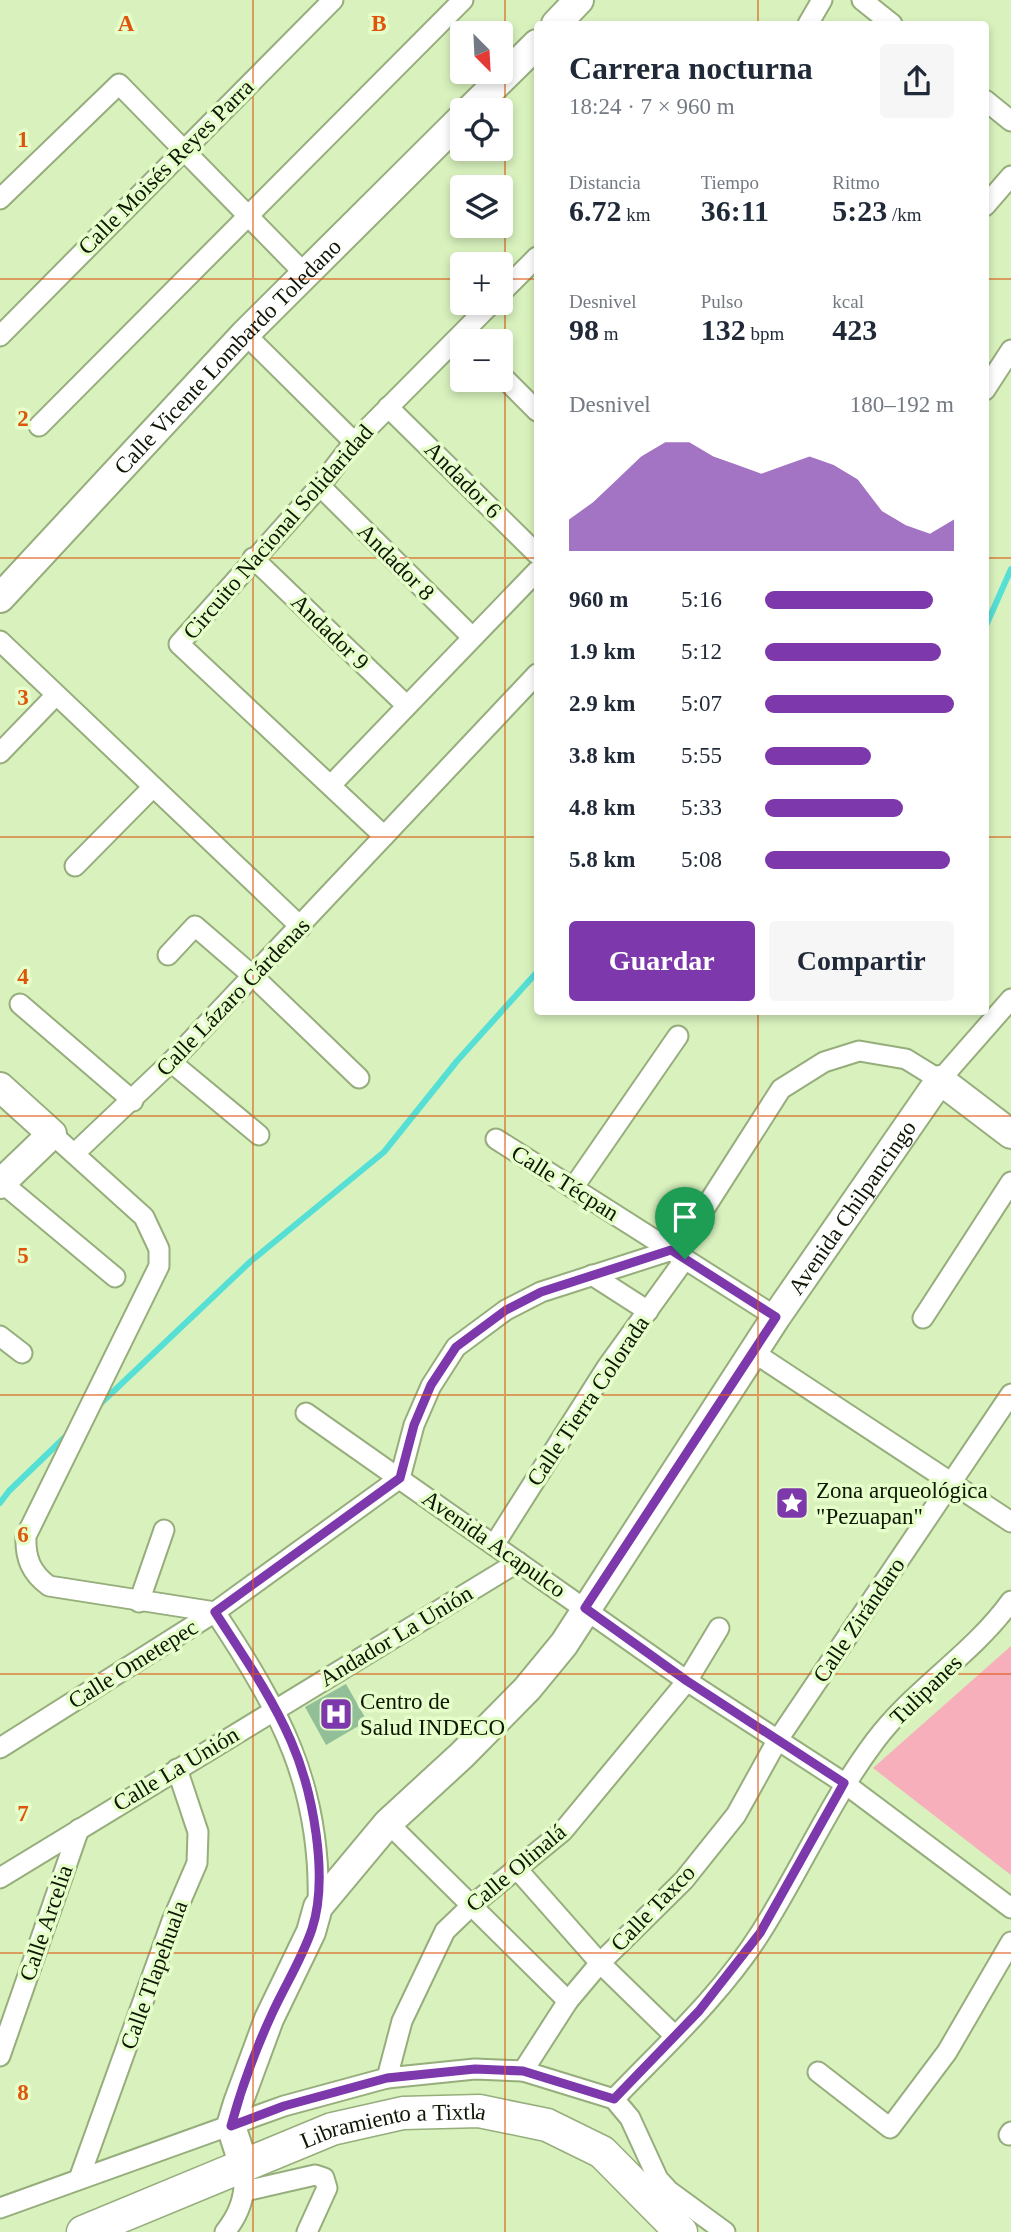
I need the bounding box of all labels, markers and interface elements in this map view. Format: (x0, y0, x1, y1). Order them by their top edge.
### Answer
text: A (118, 11, 135, 36)
text: B (371, 11, 387, 36)
north arrow (450, 21, 513, 84)
map controls (450, 21, 513, 392)
button: share (880, 44, 954, 118)
text: Carrera nocturna (569, 50, 813, 86)
street label: Calle Moisés Reyes Parra (73, 74, 259, 260)
text: 18:24 · 7 × 960 m (569, 94, 735, 119)
button: locate (450, 98, 513, 161)
text: 1 (17, 127, 29, 152)
text: Distancia (569, 172, 641, 193)
text: Tiempo (701, 172, 759, 193)
text: Ritmo (832, 172, 880, 193)
button: layers (450, 175, 513, 238)
text: 6.72 (569, 194, 622, 227)
text: 36:11 (701, 194, 769, 227)
text: 5:23 (832, 194, 887, 227)
text: km (622, 204, 651, 225)
text: /km (887, 204, 922, 225)
street label: Calle Vicente Lombardo Toledano (109, 233, 346, 479)
button: + (450, 252, 513, 315)
text: Desnivel (569, 291, 637, 312)
text: Pulso (701, 291, 743, 312)
text: kcal (832, 291, 864, 312)
text: 98 (569, 313, 599, 346)
text: 132 (701, 313, 746, 346)
text: 423 (832, 313, 877, 346)
text: m (599, 323, 619, 344)
text: bpm (746, 323, 784, 344)
button: − (450, 329, 513, 392)
text: Desnivel (569, 392, 651, 417)
text: 180–192 m (850, 392, 954, 417)
text: 2 (17, 406, 29, 431)
street label: Circuito Nacional Solidaridad (178, 419, 378, 644)
street label: Andador 6 (420, 437, 506, 523)
street label: Andador 8 (353, 519, 439, 605)
text: 960 m (569, 587, 628, 612)
text: 5:16 (681, 587, 722, 612)
street label: Andador 9 (286, 589, 374, 675)
text: 1.9 km (569, 639, 635, 664)
text: 5:12 (681, 639, 722, 664)
text: 3 (17, 685, 29, 710)
text: 2.9 km (569, 691, 635, 716)
text: 5:07 (681, 691, 722, 716)
text: 3.8 km (569, 743, 635, 768)
text: 5:55 (681, 743, 722, 768)
text: 4.8 km (569, 795, 635, 820)
text: 5:33 (681, 795, 722, 820)
text: 5.8 km (569, 847, 635, 872)
text: 5:08 (681, 847, 722, 872)
street label: Calle Lázaro Cárdenas (151, 913, 315, 1081)
button: Guardar (569, 921, 755, 1001)
button: Compartir (769, 921, 954, 1001)
text: 4 (17, 964, 29, 989)
street label: Avenida Chilpancingo (783, 1116, 921, 1299)
street label: Calle Técpan (507, 1140, 624, 1226)
pin (655, 1187, 715, 1259)
icon: arrive (666, 1198, 704, 1236)
text: 5 (17, 1243, 29, 1268)
street label: Calle Tierra Colorada (522, 1311, 654, 1491)
place label: Zona arqueológica "Pezuapan" (816, 1478, 988, 1529)
place icon: Zona arqueológica "Pezuapan" (773, 1484, 811, 1522)
street label: Avenida Acapulco (418, 1485, 570, 1603)
text: 6 (17, 1522, 29, 1547)
street label: Calle Zirándaro (808, 1553, 910, 1687)
street label: Andador La Unión (315, 1580, 477, 1691)
street label: Calle Ometepec (64, 1614, 202, 1714)
street label: Tulipanes (885, 1650, 967, 1730)
place label: Centro de Salud INDECO (360, 1689, 505, 1740)
hospital icon: Centro de Salud INDECO (317, 1695, 355, 1733)
street label: Calle La Unión (109, 1722, 244, 1816)
text: 7 (17, 1801, 29, 1826)
street label: Calle Olinalá (461, 1819, 571, 1917)
street label: Calle Taxco (606, 1860, 700, 1956)
street label: Calle Arcelia (15, 1862, 77, 1984)
street label: Calle Tlapehuala (116, 1897, 192, 2053)
text: 8 (17, 2080, 29, 2105)
street label: Libramiento a Tixtla (297, 2098, 489, 2153)

